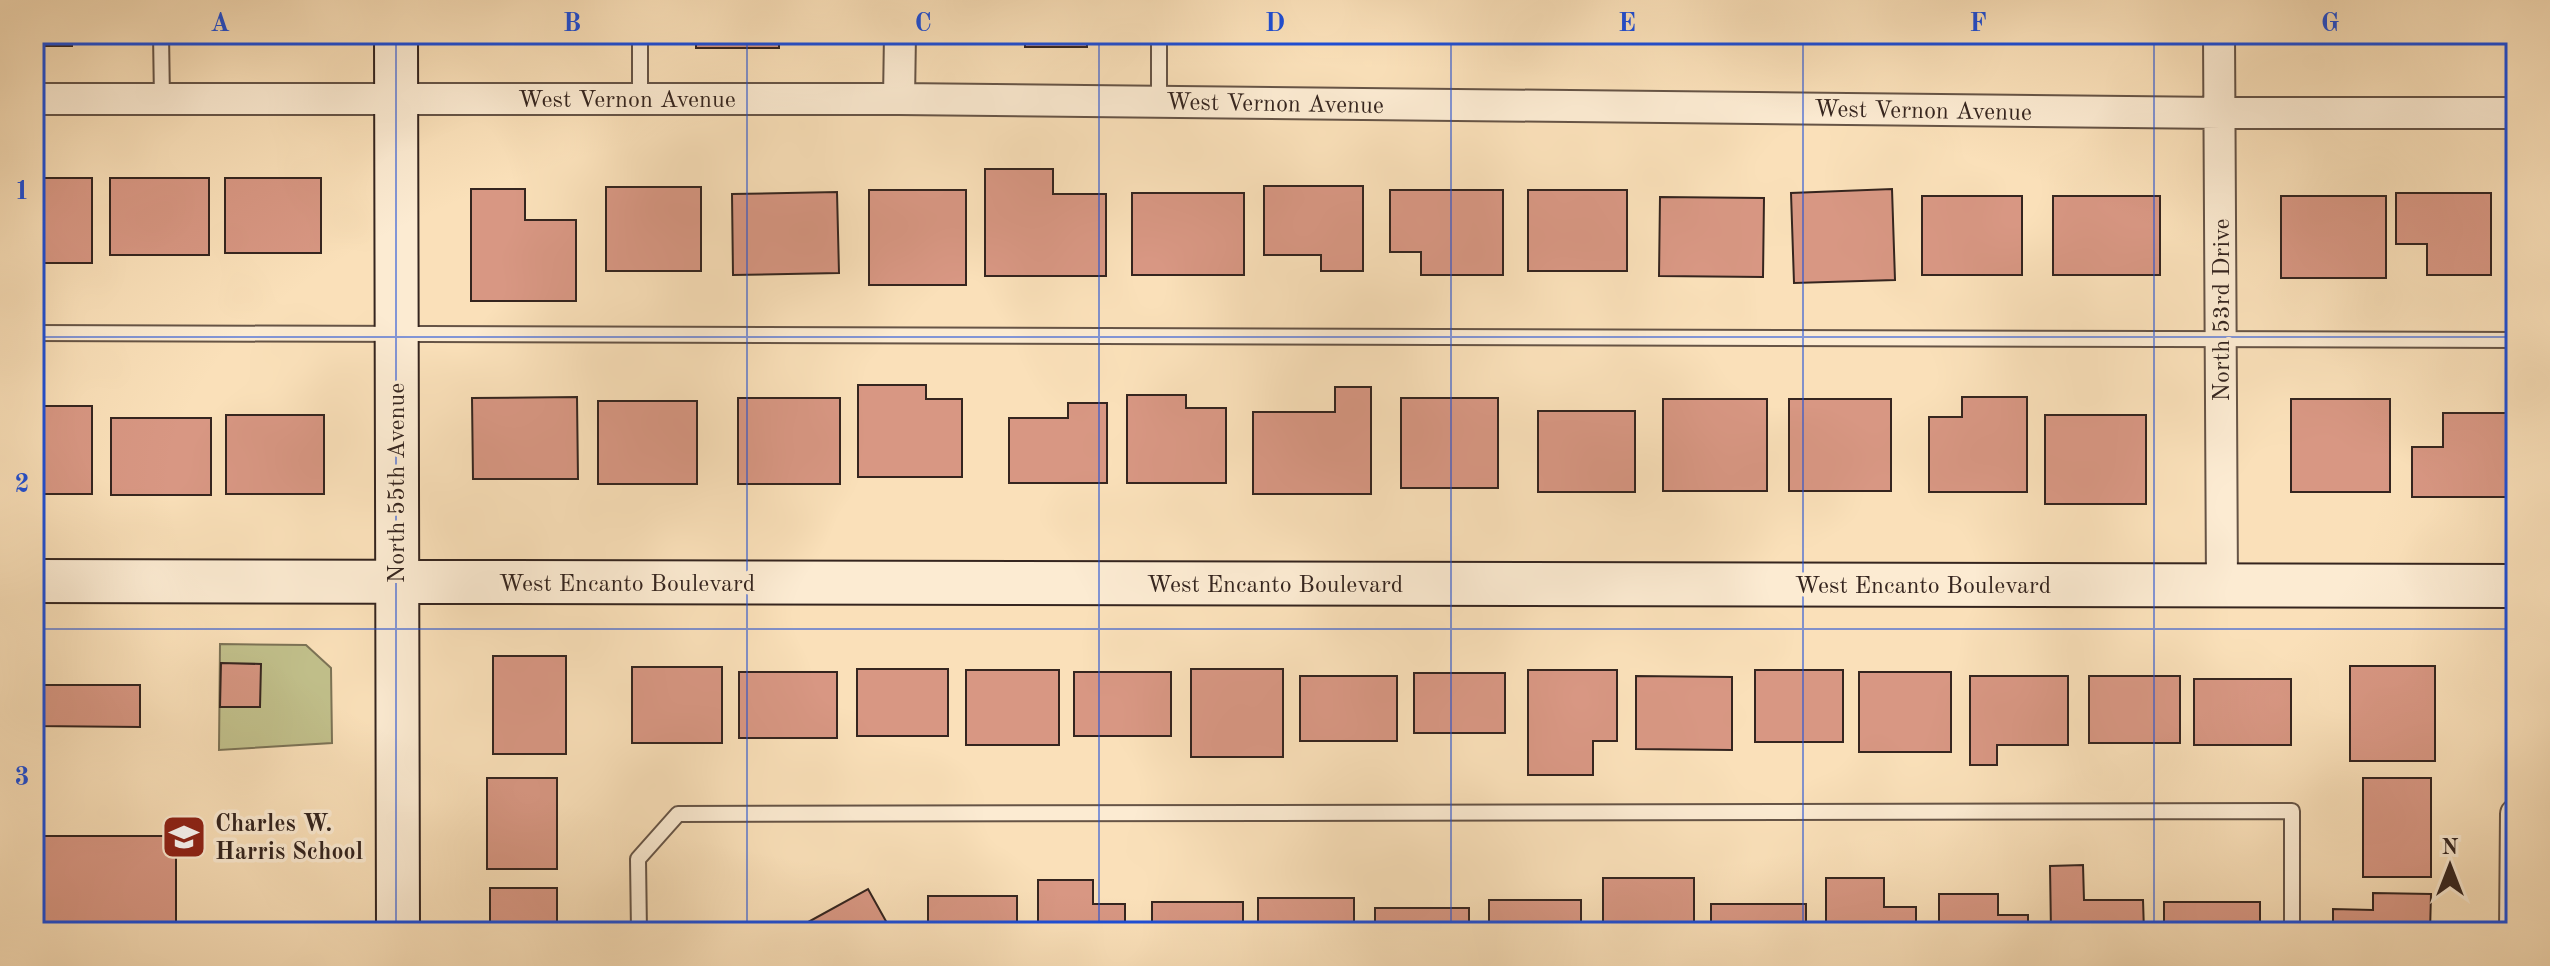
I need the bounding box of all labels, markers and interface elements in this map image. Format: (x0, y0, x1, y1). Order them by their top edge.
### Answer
text: A (210, 11, 230, 37)
text: B (563, 11, 581, 37)
text: C (914, 11, 932, 37)
text: D (1265, 11, 1285, 37)
text: E (1618, 11, 1636, 37)
text: F (1969, 11, 1987, 37)
text: G (2321, 11, 2339, 37)
street label: West Vernon Avenue (518, 89, 736, 113)
street label: West Vernon Avenue (1166, 91, 1384, 119)
street label: West Vernon Avenue (1814, 98, 2032, 126)
text: 1 (14, 179, 30, 205)
street label: North 53rd Drive (2211, 219, 2235, 401)
street label: North 55th Avenue (386, 383, 410, 583)
text: 2 (14, 472, 30, 498)
street label: West Encanto Boulevard (499, 573, 755, 597)
street label: West Encanto Boulevard (1147, 574, 1403, 598)
street label: West Encanto Boulevard (1795, 575, 2051, 599)
text: 3 (14, 765, 30, 791)
school or university icon: Charles W. Harris School (160, 813, 208, 861)
place label: Charles W. Harris School (215, 813, 363, 865)
north arrow (2410, 826, 2490, 906)
text: N (2442, 837, 2459, 859)

